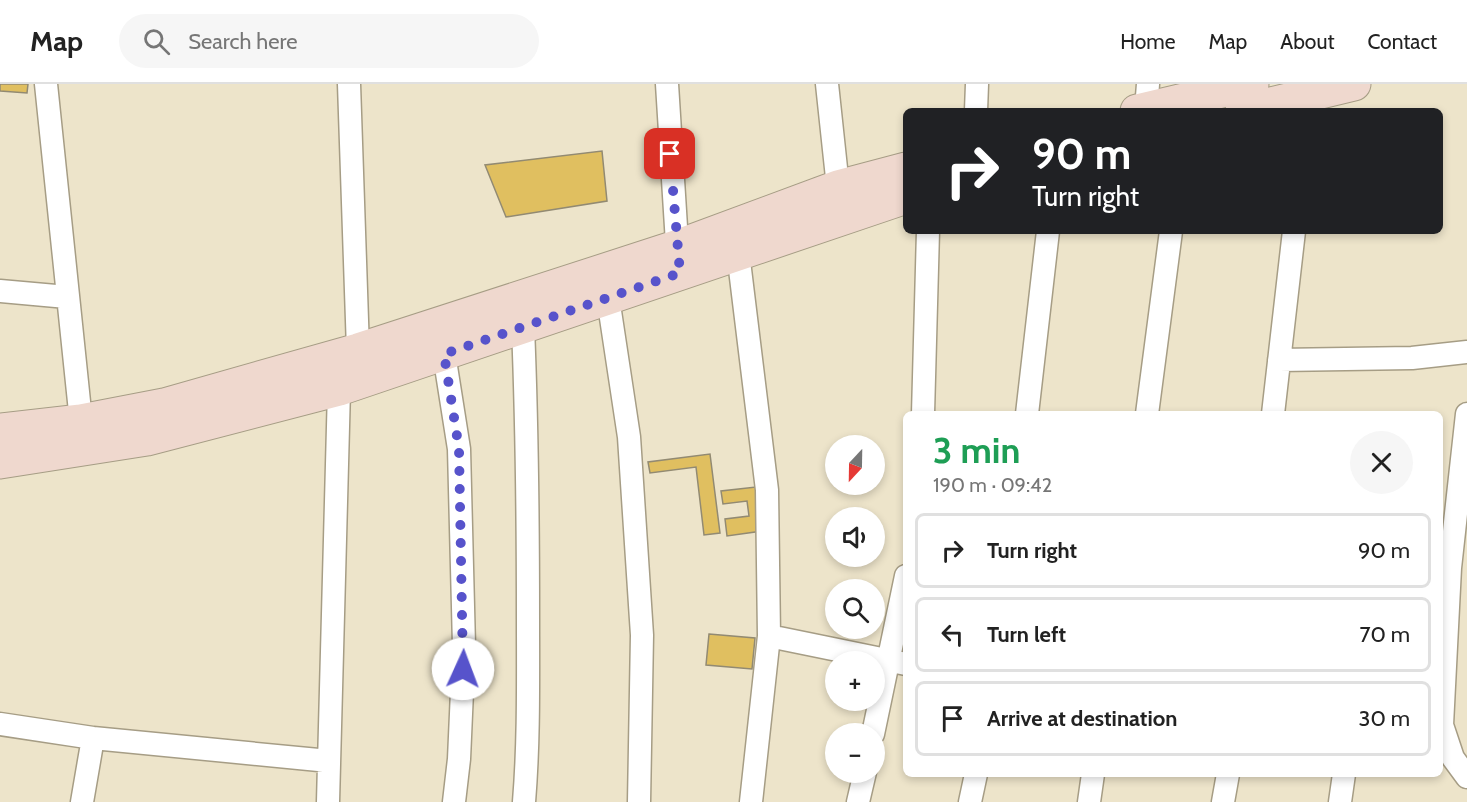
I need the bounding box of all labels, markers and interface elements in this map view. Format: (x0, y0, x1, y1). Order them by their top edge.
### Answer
search box (119, 14, 539, 68)
text: Map (30, 24, 83, 58)
icon: search (140, 25, 173, 58)
text: Search here (188, 28, 297, 55)
text: Home (1120, 29, 1176, 54)
text: Map (1209, 29, 1247, 54)
text: About (1280, 29, 1334, 54)
text: Contact (1367, 29, 1437, 54)
pin (644, 128, 695, 179)
text: 90 m (1032, 128, 1131, 180)
icon: right (933, 132, 1011, 210)
icon: arrive (653, 137, 686, 170)
text: Turn right (1032, 180, 1139, 213)
text: 3 min (933, 428, 1020, 472)
button: close (1350, 431, 1413, 494)
north arrow (825, 435, 885, 495)
map controls (825, 435, 885, 783)
text: 190 m · 09:42 (933, 473, 1052, 497)
button: sound (825, 507, 885, 567)
icon: right (936, 534, 969, 567)
text: Turn right (987, 537, 1077, 564)
text: 90 m (1358, 537, 1410, 564)
button: search (825, 579, 885, 639)
icon: left (936, 618, 969, 651)
text: Turn left (987, 621, 1066, 648)
text: 70 m (1360, 621, 1410, 648)
position arrow (431, 637, 495, 701)
button: + (825, 651, 885, 711)
icon: arrive (936, 702, 969, 735)
text: Arrive at destination (987, 705, 1177, 732)
text: 30 m (1358, 705, 1410, 732)
button: − (825, 723, 885, 783)

